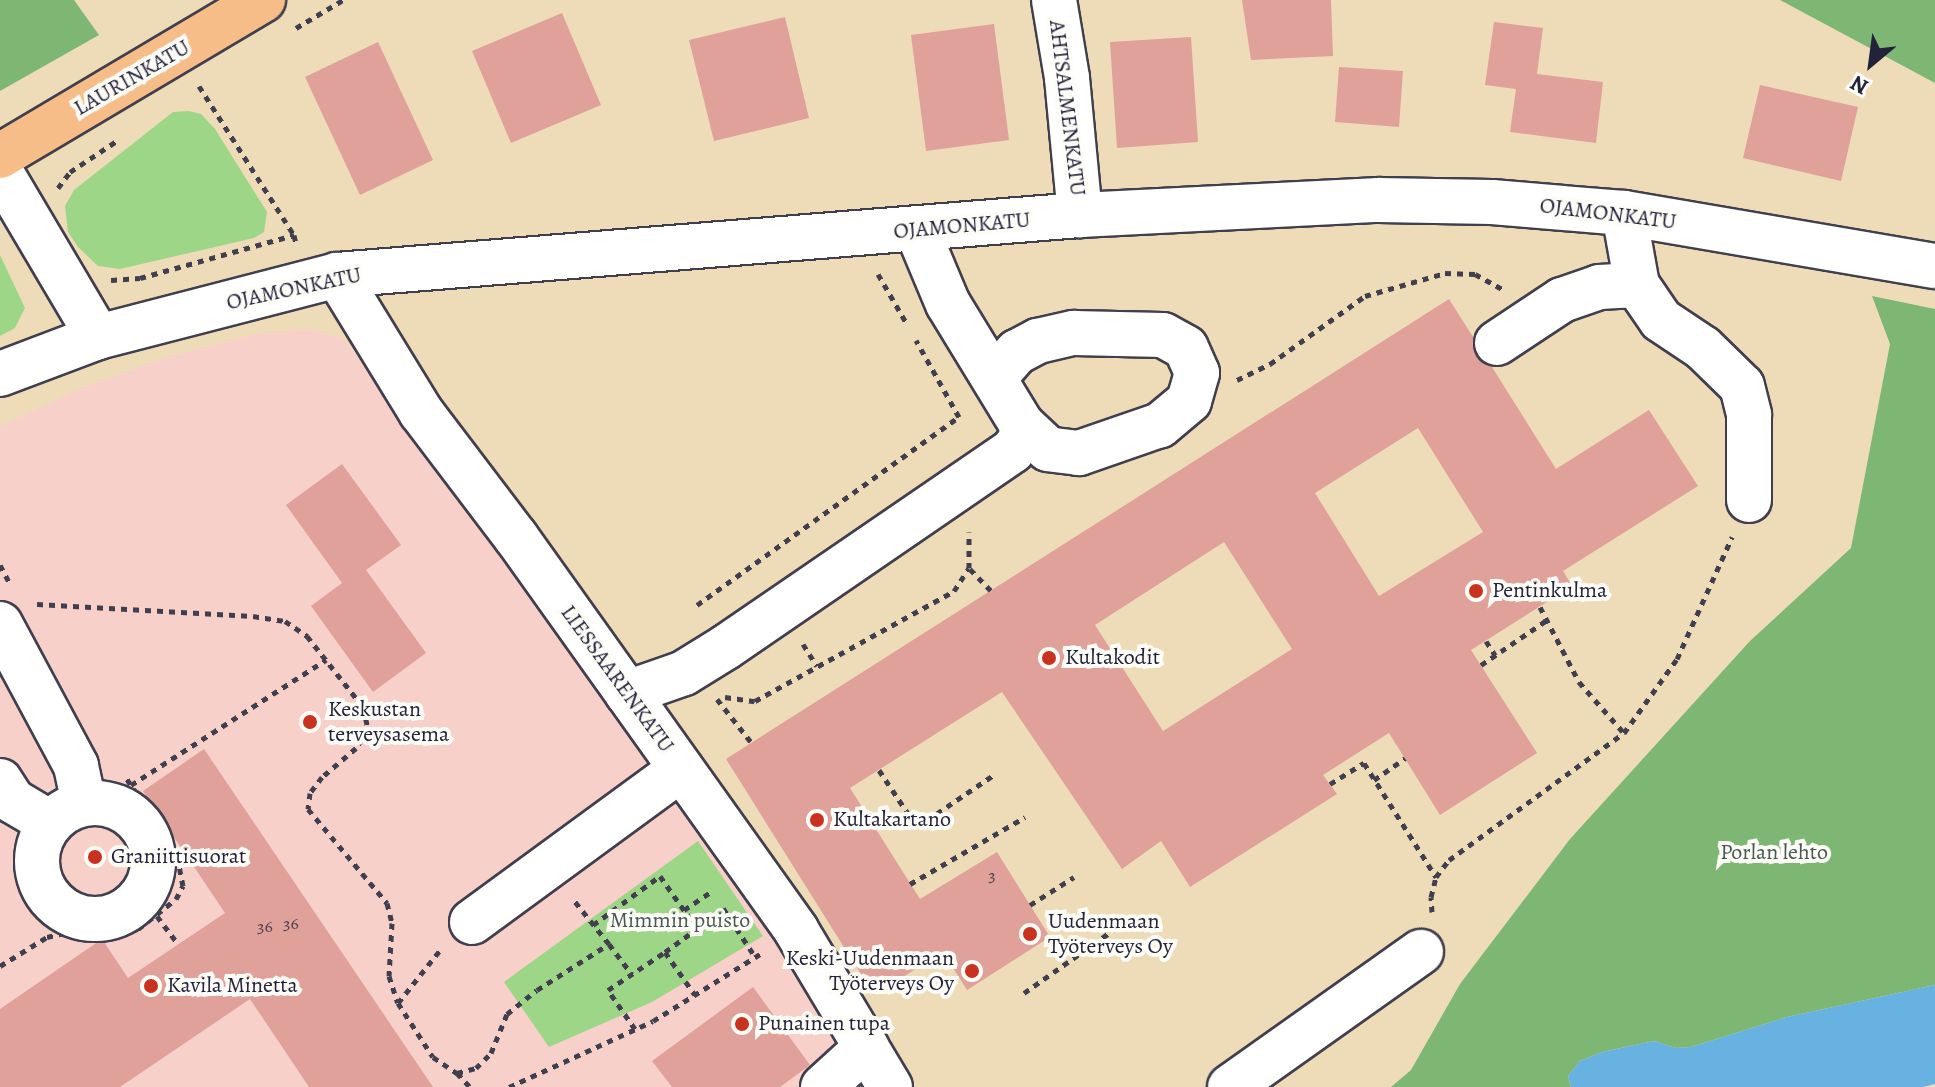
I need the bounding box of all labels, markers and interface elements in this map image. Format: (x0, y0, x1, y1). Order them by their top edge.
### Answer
street label: AHTSALMENKATU (1043, 19, 1091, 197)
north arrow (1831, 24, 1911, 104)
street label: LAURINKATU (69, 34, 195, 122)
text: N (1845, 68, 1874, 102)
street label: OJAMONKATU (1538, 193, 1678, 235)
street label: OJAMONKATU (892, 207, 1032, 245)
street label: OJAMONKATU (224, 262, 364, 316)
place label: Pentinkulma (1492, 578, 1607, 604)
marker: Pentinkulma (1467, 582, 1485, 600)
street label: LIESSAARENKATU (555, 600, 679, 758)
place label: Kultakodit (1065, 645, 1160, 671)
marker: Kultakodit (1040, 649, 1058, 667)
place label: Keskustan terveysasema (328, 696, 449, 748)
marker: Keskustan terveysasema (299, 711, 321, 733)
place label: Kultakartano (833, 807, 951, 833)
marker: Kultakartano (808, 811, 826, 829)
park label: Porlan lehto (1720, 840, 1828, 866)
place label: Graniittisuorat (111, 844, 246, 870)
marker: Graniittisuorat (86, 848, 104, 866)
house number: 3 (988, 864, 996, 886)
park label: Mimmin puisto (610, 908, 750, 934)
place label: Uudenmaan Työterveys Oy (1048, 908, 1173, 960)
house number: 36 (283, 912, 299, 934)
house number: 36 (257, 915, 273, 937)
marker: Uudenmaan Työterveys Oy (1019, 923, 1041, 945)
place label: Keski-Uudenmaan Työterveys Oy (786, 945, 954, 996)
marker: Keski-Uudenmaan Työterveys Oy (961, 960, 983, 982)
place label: Kavila Minetta (167, 973, 298, 999)
marker: Kavila Minetta (142, 977, 160, 995)
place label: Punainen tupa (758, 1011, 890, 1037)
marker: Punainen tupa (733, 1015, 751, 1033)

